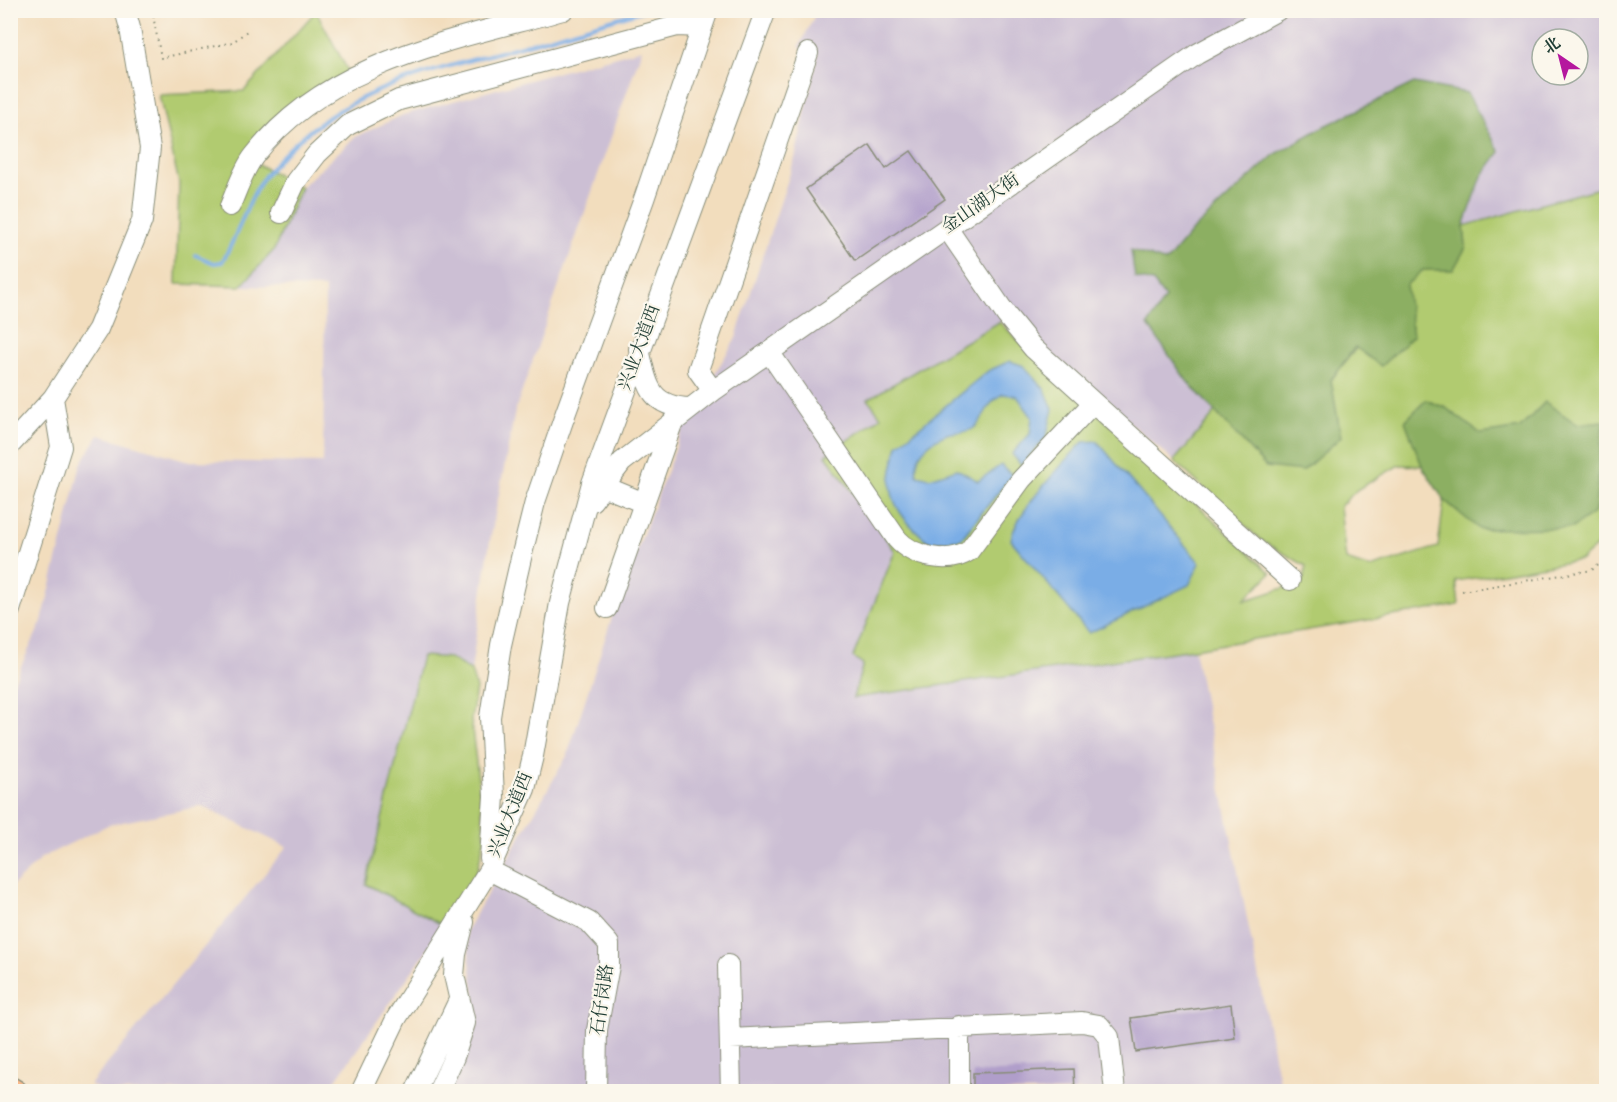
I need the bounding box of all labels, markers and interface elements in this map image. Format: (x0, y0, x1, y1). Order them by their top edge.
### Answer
north arrow (1530, 27, 1590, 87)
text: 北 (1540, 34, 1565, 59)
street label: 金山湖大街 (938, 169, 1024, 239)
street label: 兴业大道西 (614, 302, 666, 394)
street label: 兴业大道西 (483, 769, 539, 861)
street label: 石仔岗路 (587, 963, 619, 1037)

